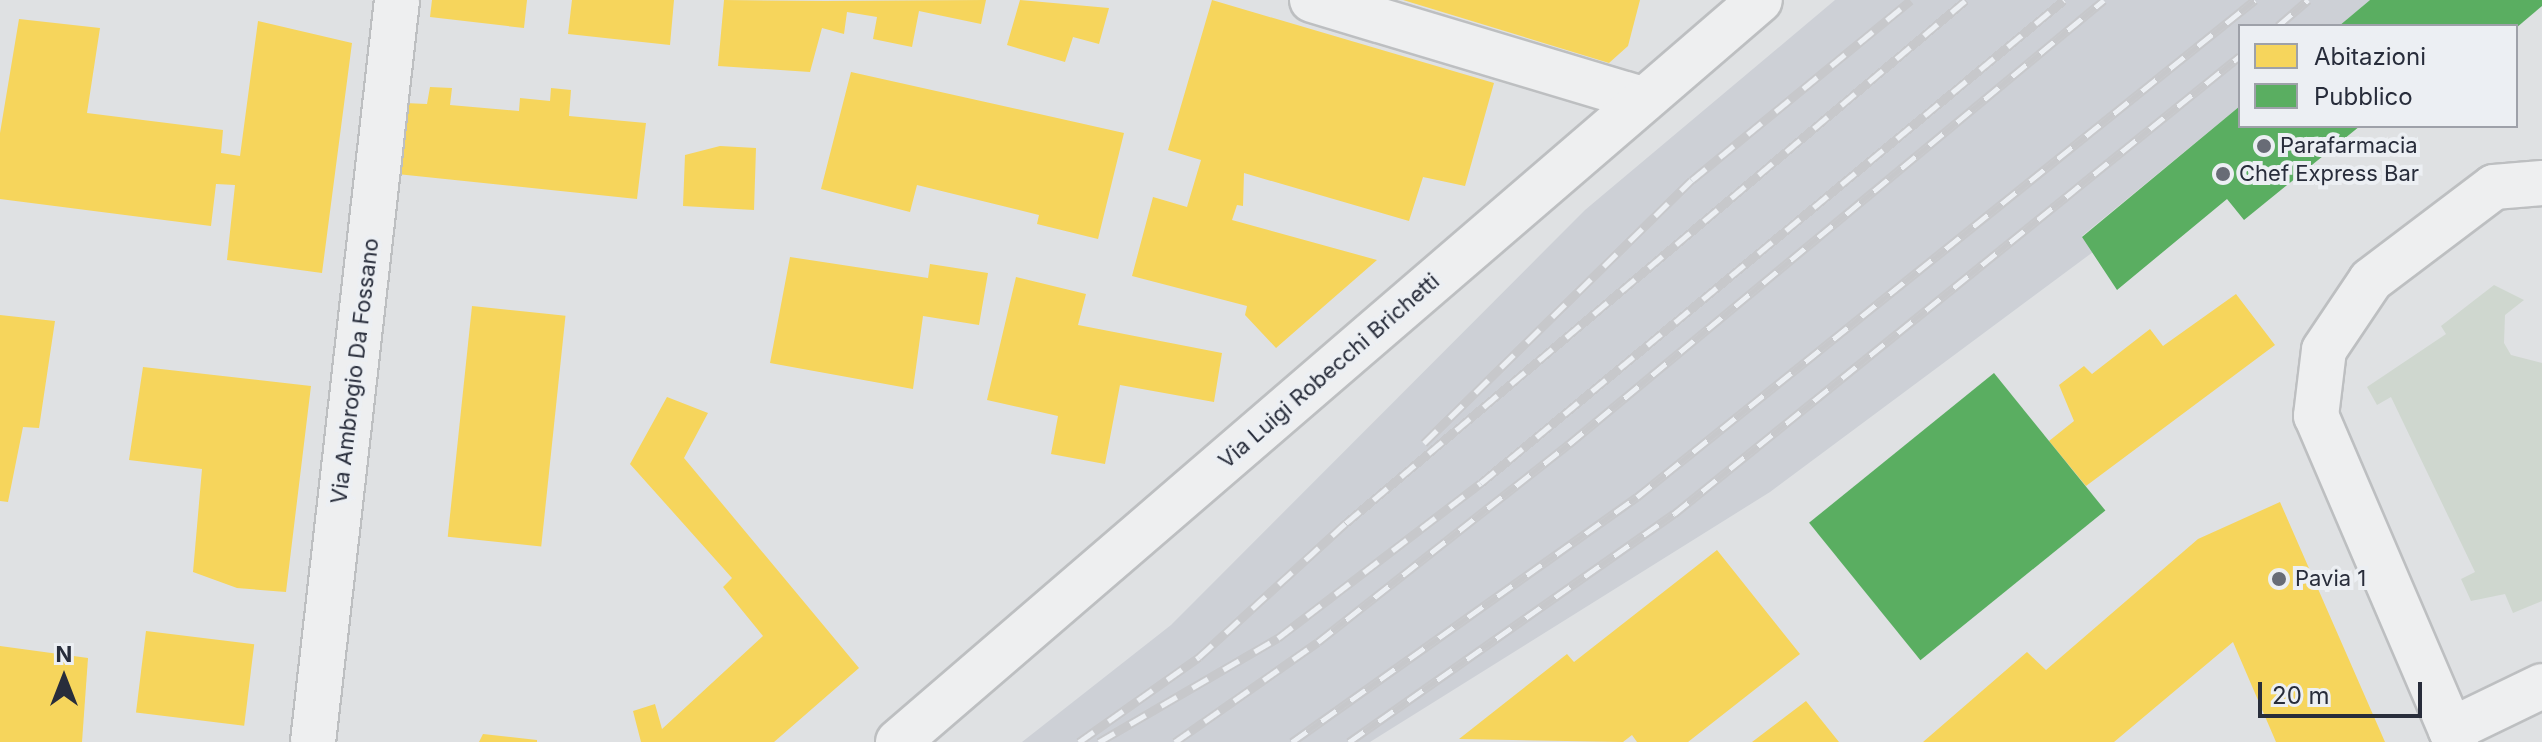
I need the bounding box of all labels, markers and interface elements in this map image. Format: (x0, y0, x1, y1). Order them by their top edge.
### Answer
legend (2238, 24, 2518, 128)
text: Abitazioni (2314, 42, 2426, 71)
text: Pubblico (2314, 82, 2413, 111)
place label: Parafarmacia (2280, 133, 2418, 159)
marker: Parafarmacia (2255, 137, 2273, 155)
place label: Chef Express Bar (2239, 161, 2419, 187)
marker: Chef Express Bar (2214, 165, 2232, 183)
street label: Via Ambrogio Da Fossano (326, 237, 384, 505)
street label: Via Luigi Robecchi Brichetti (1213, 268, 1445, 474)
place label: Pavia 1 (2295, 566, 2366, 592)
marker: Pavia 1 (2270, 570, 2288, 588)
north arrow (24, 638, 104, 718)
text: N (56, 641, 72, 667)
scale bar (2262, 666, 2426, 716)
text: 20 m (2272, 681, 2330, 710)

